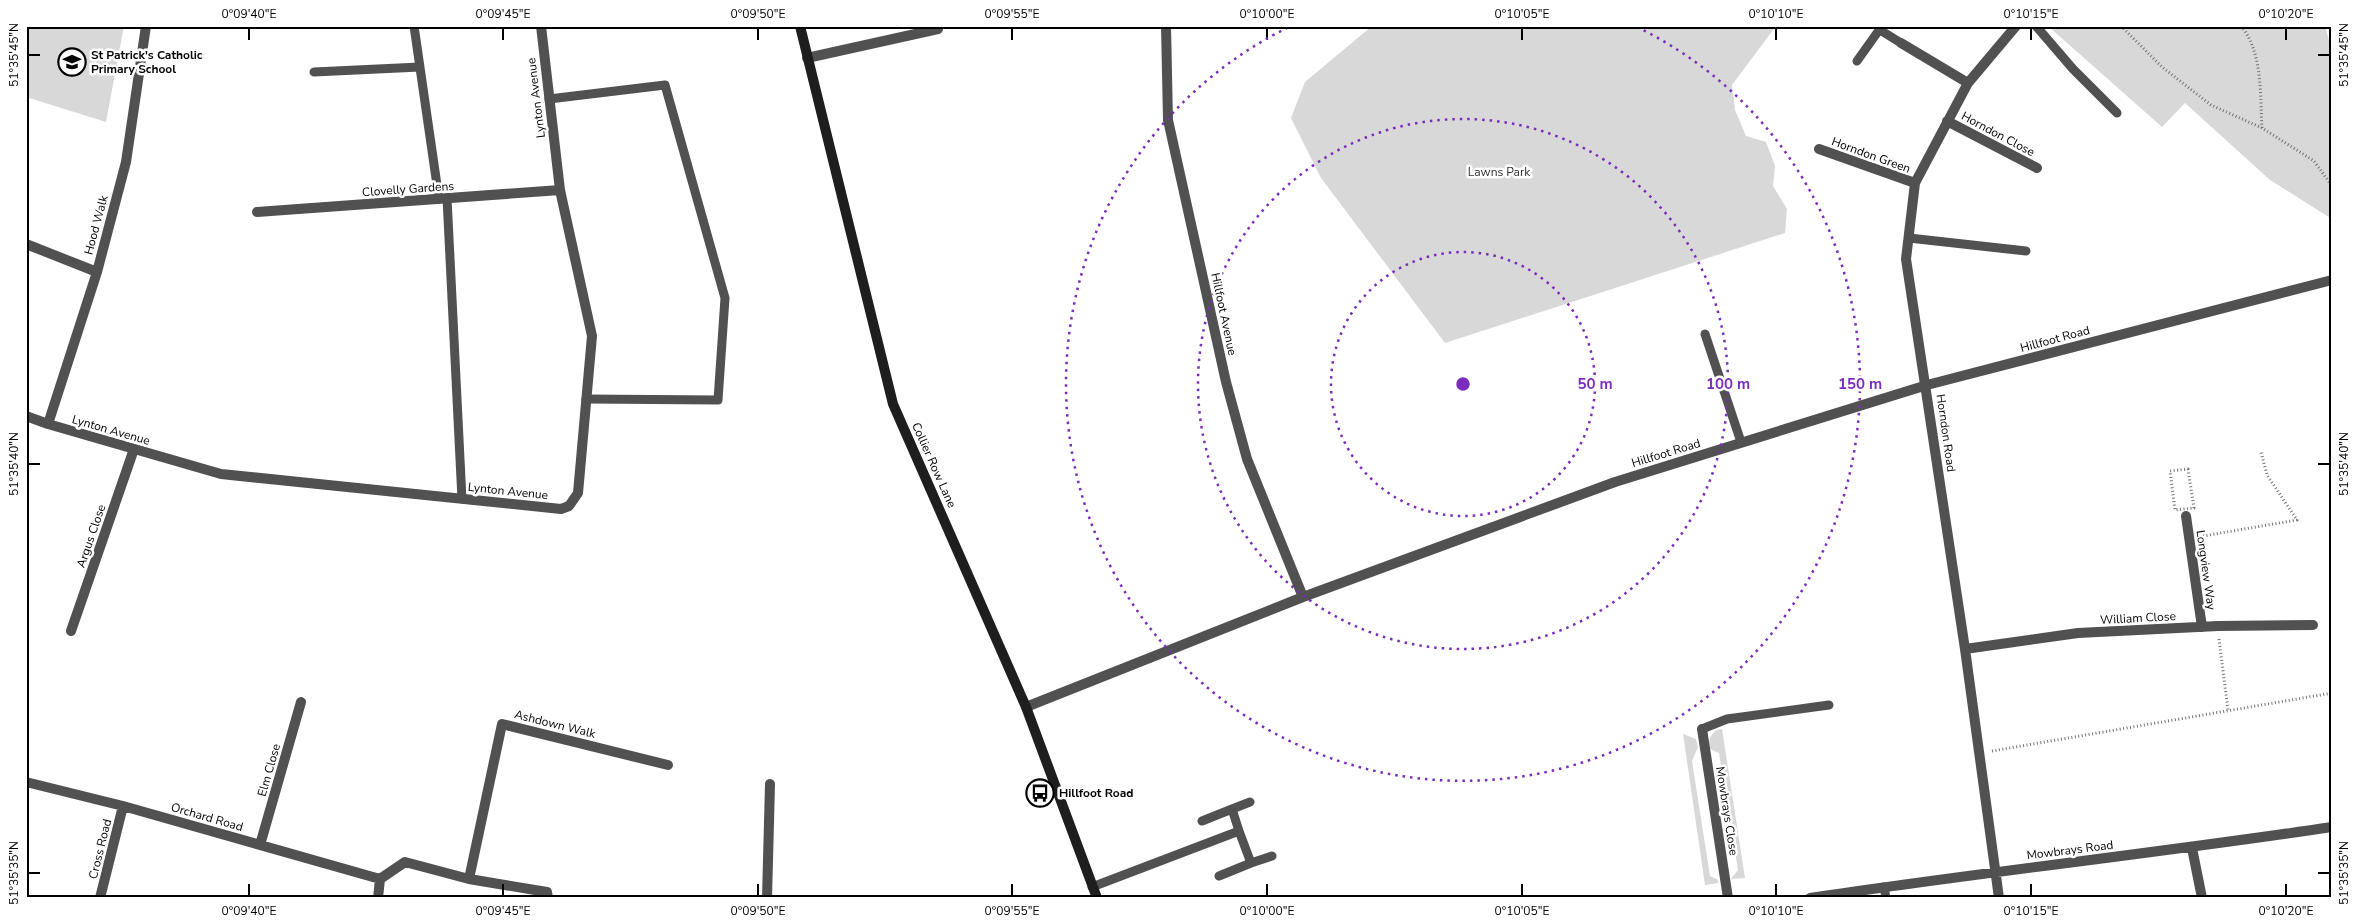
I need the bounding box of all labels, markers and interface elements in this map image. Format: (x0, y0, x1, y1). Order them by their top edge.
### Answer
text: 0°09'40"E (222, 6, 276, 22)
text: 0°09'45"E (476, 6, 530, 22)
text: 0°09'50"E (731, 6, 785, 22)
text: 0°09'55"E (985, 6, 1039, 22)
text: 0°10'00"E (1240, 6, 1294, 22)
text: 0°10'05"E (1495, 6, 1549, 22)
text: 0°10'10"E (1749, 6, 1803, 22)
text: 0°10'15"E (2004, 6, 2058, 22)
text: 0°10'20"E (2259, 6, 2313, 22)
text: 51°35'45"N (6, 23, 22, 87)
text: 51°35'45"N (2336, 23, 2352, 87)
school or university icon: St Patrick's Catholic Primary School (57, 47, 87, 77)
place label: St Patrick's Catholic Primary School (91, 47, 203, 77)
street label: Lynton Avenue (523, 57, 549, 139)
street label: Horndon Close (1959, 108, 2037, 160)
street label: Horndon Green (1829, 133, 1913, 177)
park label: Lawns Park (1468, 164, 1531, 180)
street label: Clovelly Gardens (361, 178, 455, 200)
street label: Hood Walk (80, 193, 112, 257)
street label: Hillfoot Avenue (1207, 271, 1241, 357)
street label: Hillfoot Road (2019, 322, 2091, 356)
text: 50 m (1577, 374, 1613, 394)
text: 100 m (1706, 374, 1750, 394)
text: 150 m (1838, 374, 1882, 394)
centre of rings (1454, 375, 1472, 393)
street label: Horndon Road (1933, 393, 1959, 473)
street label: Lynton Avenue (70, 411, 152, 449)
street label: Collier Row Lane (908, 420, 960, 510)
text: 51°35'40"N (6, 432, 22, 496)
text: 51°35'40"N (2336, 432, 2352, 496)
street label: Hillfoot Road (1630, 435, 1702, 471)
street label: Lynton Avenue (467, 479, 549, 503)
street label: Argus Close (73, 502, 109, 570)
street label: Longview Way (2192, 529, 2220, 612)
street label: William Close (2100, 608, 2176, 628)
street label: Ashdown Walk (513, 706, 598, 742)
street label: Elm Close (254, 742, 284, 798)
street label: Mowbrays Close (1712, 765, 1742, 857)
bus stop icon: Hillfoot Road (1025, 778, 1055, 808)
place label: Hillfoot Road (1059, 785, 1133, 801)
street label: Orchard Road (169, 799, 245, 835)
street label: Cross Road (85, 817, 115, 881)
street label: Mowbrays Road (2026, 837, 2114, 863)
text: 51°35'35"N (6, 841, 22, 905)
text: 51°35'35"N (2336, 841, 2352, 905)
text: 0°09'40"E (222, 903, 276, 919)
text: 0°09'45"E (476, 903, 530, 919)
text: 0°09'50"E (731, 903, 785, 919)
text: 0°09'55"E (985, 903, 1039, 919)
text: 0°10'00"E (1240, 903, 1294, 919)
text: 0°10'05"E (1495, 903, 1549, 919)
text: 0°10'10"E (1749, 903, 1803, 919)
text: 0°10'15"E (2004, 903, 2058, 919)
text: 0°10'20"E (2259, 903, 2313, 919)

